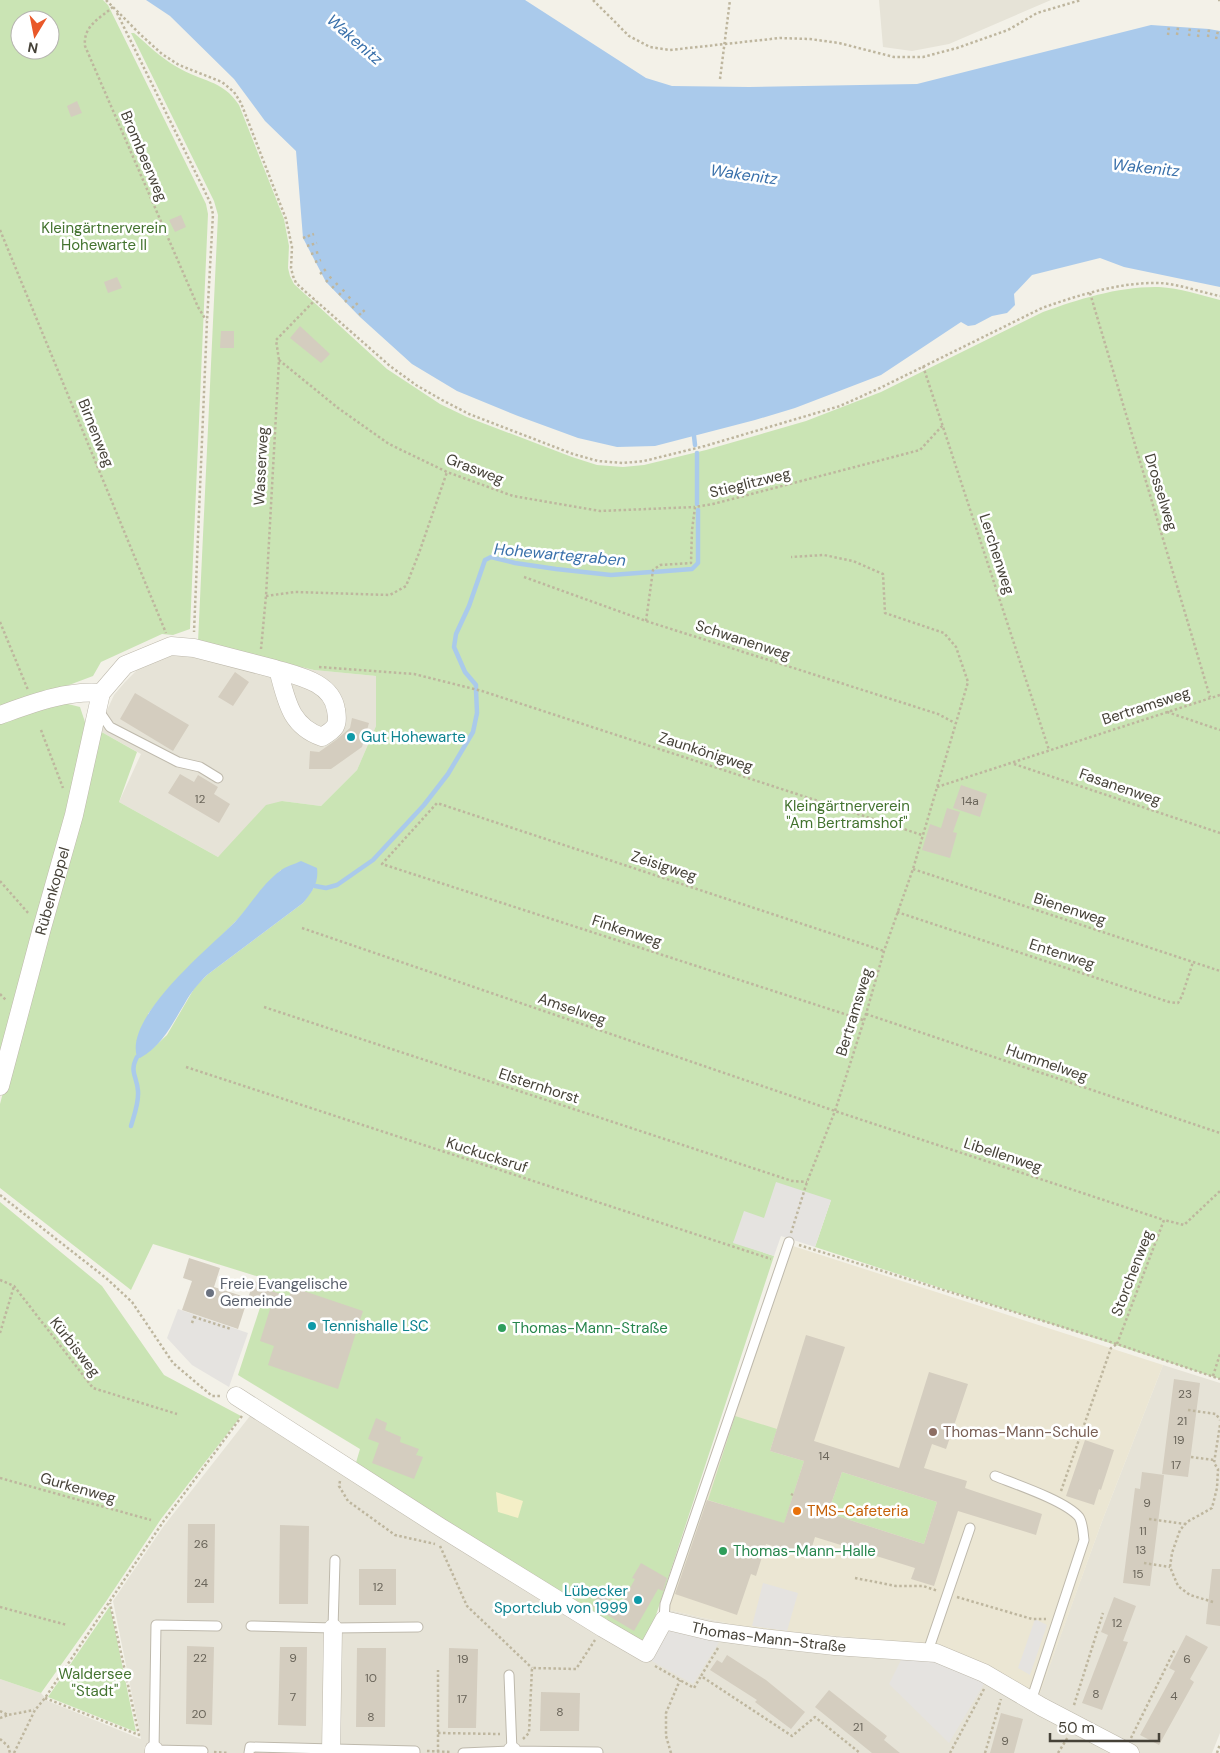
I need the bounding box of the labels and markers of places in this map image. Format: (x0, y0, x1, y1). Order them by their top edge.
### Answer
place label: Gut Hohewarte (361, 727, 466, 747)
marker: Gut Hohewarte (345, 731, 357, 743)
place label: Freie Evangelische Gemeinde (220, 1274, 348, 1311)
marker: Freie Evangelische Gemeinde (204, 1287, 216, 1299)
place label: Tennishalle LSC (322, 1316, 429, 1336)
place label: Thomas-Mann-Straße (512, 1318, 668, 1338)
marker: Tennishalle LSC (306, 1320, 318, 1332)
marker: Thomas-Mann-Straße (496, 1322, 508, 1334)
place label: Thomas-Mann-Schule (943, 1422, 1099, 1442)
marker: Thomas-Mann-Schule (927, 1426, 939, 1438)
place label: TMS-Cafeteria (807, 1501, 908, 1521)
marker: TMS-Cafeteria (791, 1505, 803, 1517)
place label: Thomas-Mann-Halle (733, 1541, 876, 1561)
marker: Thomas-Mann-Halle (717, 1545, 729, 1557)
place label: Lübecker Sportclub von 1999 (494, 1581, 628, 1618)
marker: Lübecker Sportclub von 1999 (632, 1594, 644, 1606)

